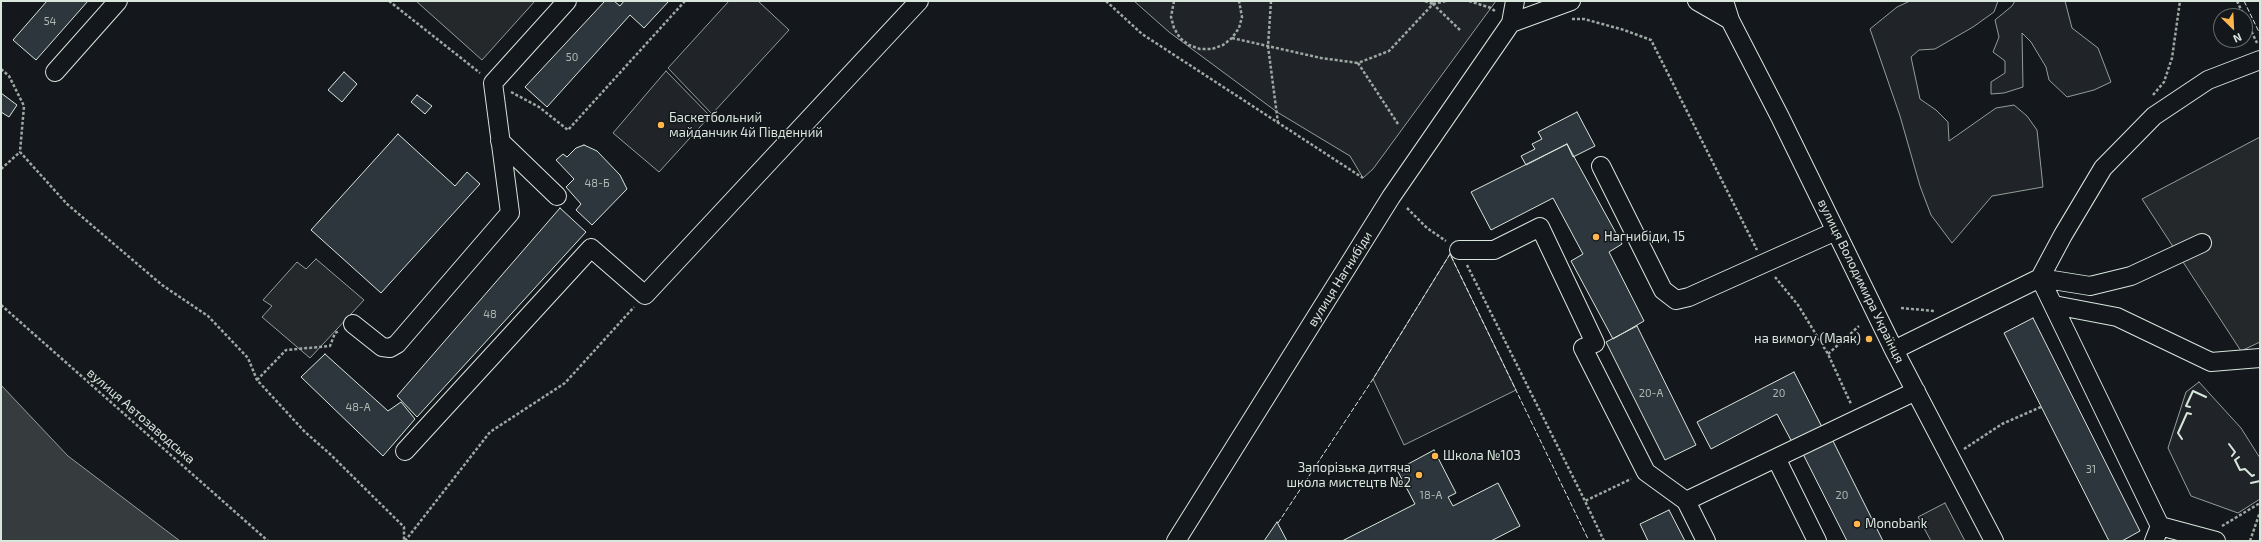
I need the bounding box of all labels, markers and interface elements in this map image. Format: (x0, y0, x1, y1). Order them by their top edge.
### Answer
north arrow (2213, 8, 2253, 48)
house number: 54 (44, 14, 56, 28)
text: N (2231, 31, 2244, 46)
house number: 50 (566, 50, 578, 64)
place label: Баскетбольний майданчик 4й Південний (669, 110, 823, 141)
marker: Баскетбольний майданчик 4й Південний (656, 120, 666, 130)
house number: 48-Б (585, 176, 609, 190)
street label: вулиця Володимира Українця (1814, 196, 1908, 366)
street label: вулиця Нагнибіди (1304, 229, 1376, 329)
place label: Нагнибіди, 15 (1604, 229, 1685, 245)
marker: Нагнибіди, 15 (1591, 232, 1601, 242)
house number: 48 (483, 307, 497, 321)
place label: на вимогу (Маяк) (1754, 331, 1861, 347)
marker: на вимогу (Маяк) (1864, 334, 1874, 344)
street label: вулиця Автозаводська (84, 365, 198, 467)
house number: 20-А (1639, 386, 1663, 400)
house number: 20 (1773, 386, 1785, 400)
house number: 48-А (345, 400, 371, 414)
place label: Школа №103 (1443, 448, 1521, 464)
marker: Школа №103 (1430, 451, 1440, 461)
place label: Запорізька дитяча школа мистецтв №2 (1287, 460, 1411, 491)
house number: 31 (2086, 462, 2096, 476)
marker: Запорізька дитяча школа мистецтв №2 (1414, 470, 1424, 480)
house number: 18-А (1420, 488, 1442, 502)
house number: 20 (1836, 488, 1848, 502)
place label: Monobank (1865, 516, 1927, 532)
marker: Monobank (1852, 519, 1862, 529)

